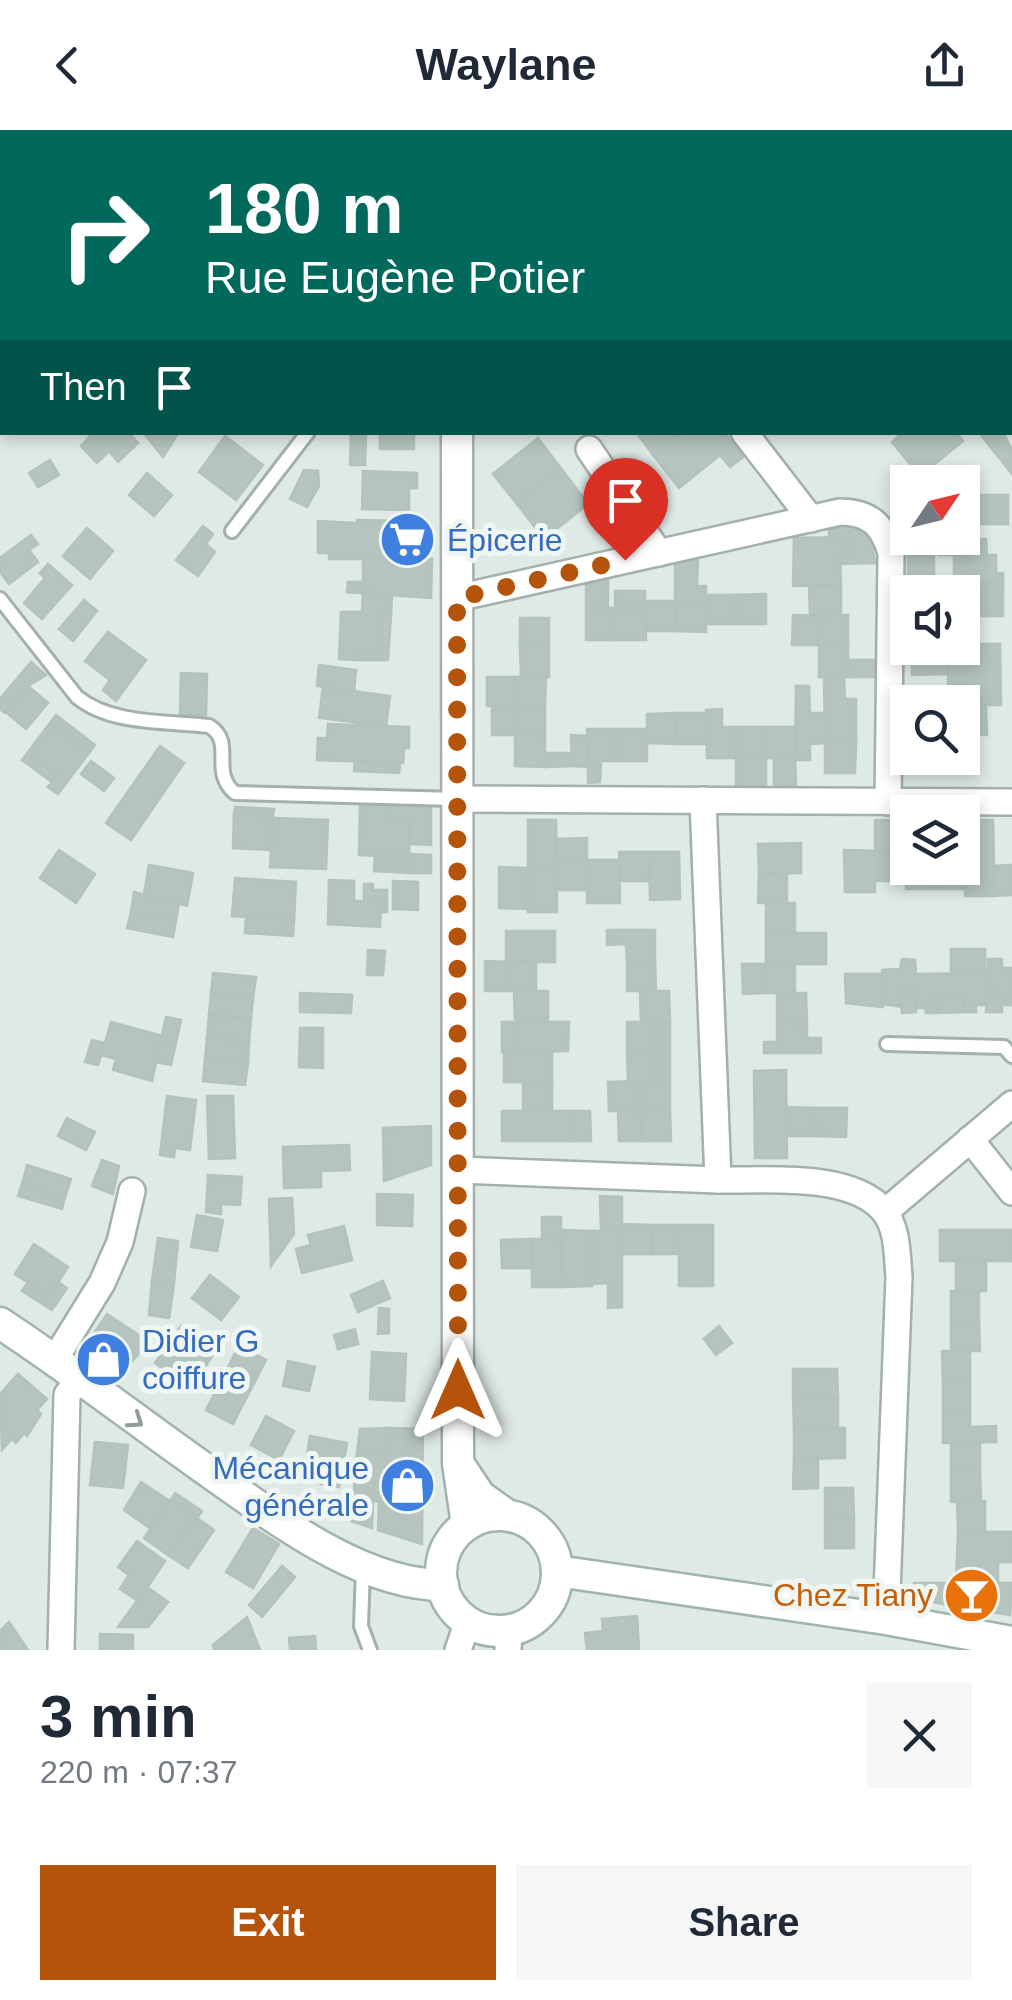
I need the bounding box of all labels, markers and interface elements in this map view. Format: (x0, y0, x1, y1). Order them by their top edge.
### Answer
icon: back (40, 38, 95, 93)
icon: share (917, 38, 972, 93)
text: Waylane (416, 39, 596, 90)
icon: right (40, 170, 170, 300)
text: 180 m (205, 170, 403, 248)
text: Rue Eugène Potier (205, 252, 585, 303)
icon: arrive (147, 360, 202, 415)
text: Then (40, 366, 127, 408)
pin (583, 458, 668, 561)
north arrow (890, 465, 980, 555)
map controls (890, 465, 980, 885)
icon: arrive (598, 473, 653, 528)
supermarket icon: Épicerie (378, 510, 438, 570)
place label: Épicerie (447, 522, 563, 558)
button: sound (890, 575, 980, 665)
button: search (890, 685, 980, 775)
button: layers (890, 795, 980, 885)
place label: Didier G coiffure (142, 1323, 259, 1396)
shop icon: Didier G coiffure (73, 1329, 133, 1389)
position arrow (406, 1338, 510, 1442)
one-way arrow (125, 1409, 143, 1427)
place label: Mécanique générale (212, 1450, 369, 1523)
shop icon: Mécanique générale (378, 1456, 438, 1516)
bar icon: Chez Tiany (942, 1565, 1002, 1625)
place label: Chez Tiany (773, 1577, 933, 1613)
text: 3 min (40, 1683, 197, 1750)
button: close (867, 1683, 972, 1788)
text: 220 m · 07:37 (40, 1754, 237, 1790)
button: Exit (40, 1865, 496, 1980)
button: Share (516, 1865, 972, 1980)

